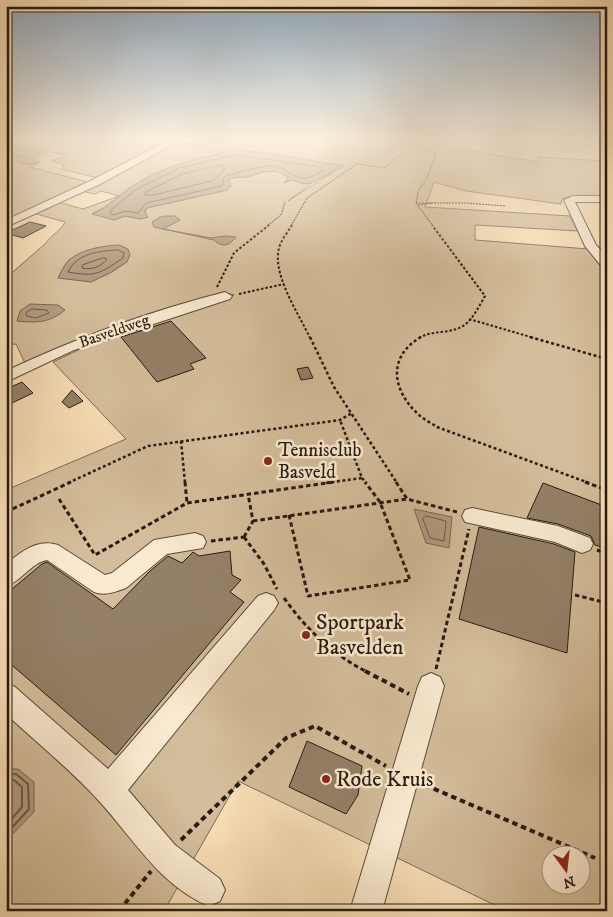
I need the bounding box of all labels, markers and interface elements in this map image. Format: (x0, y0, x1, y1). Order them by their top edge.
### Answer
street label: Basveldweg (76, 310, 152, 352)
place label: Tennisclub Basveld (278, 439, 361, 484)
marker: Tennisclub Basveld (262, 455, 274, 467)
place label: Sportpark Basvelden (316, 609, 404, 661)
marker: Sportpark Basvelden (300, 629, 312, 641)
place label: Rode Kruis (336, 766, 433, 793)
marker: Rode Kruis (320, 773, 332, 785)
north arrow (540, 844, 590, 894)
text: N (561, 871, 577, 892)

